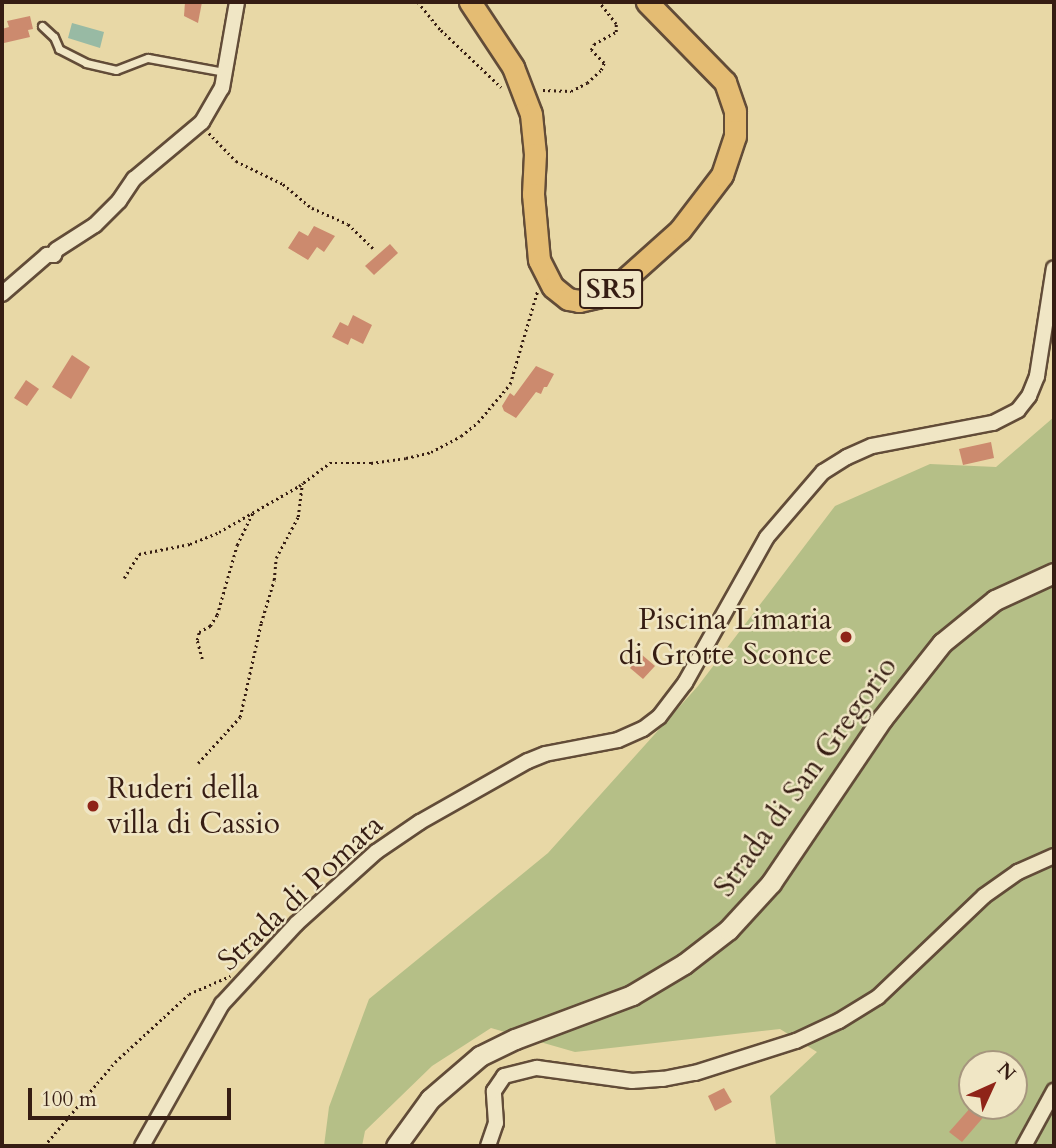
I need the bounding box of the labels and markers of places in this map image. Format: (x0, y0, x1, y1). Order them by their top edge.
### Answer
place label: Piscina Limaria di Grotte Sconce (619, 602, 832, 672)
marker: Piscina Limaria di Grotte Sconce (838, 629, 854, 645)
place label: Ruderi della villa di Cassio (107, 771, 280, 842)
marker: Ruderi della villa di Cassio (85, 798, 101, 814)

